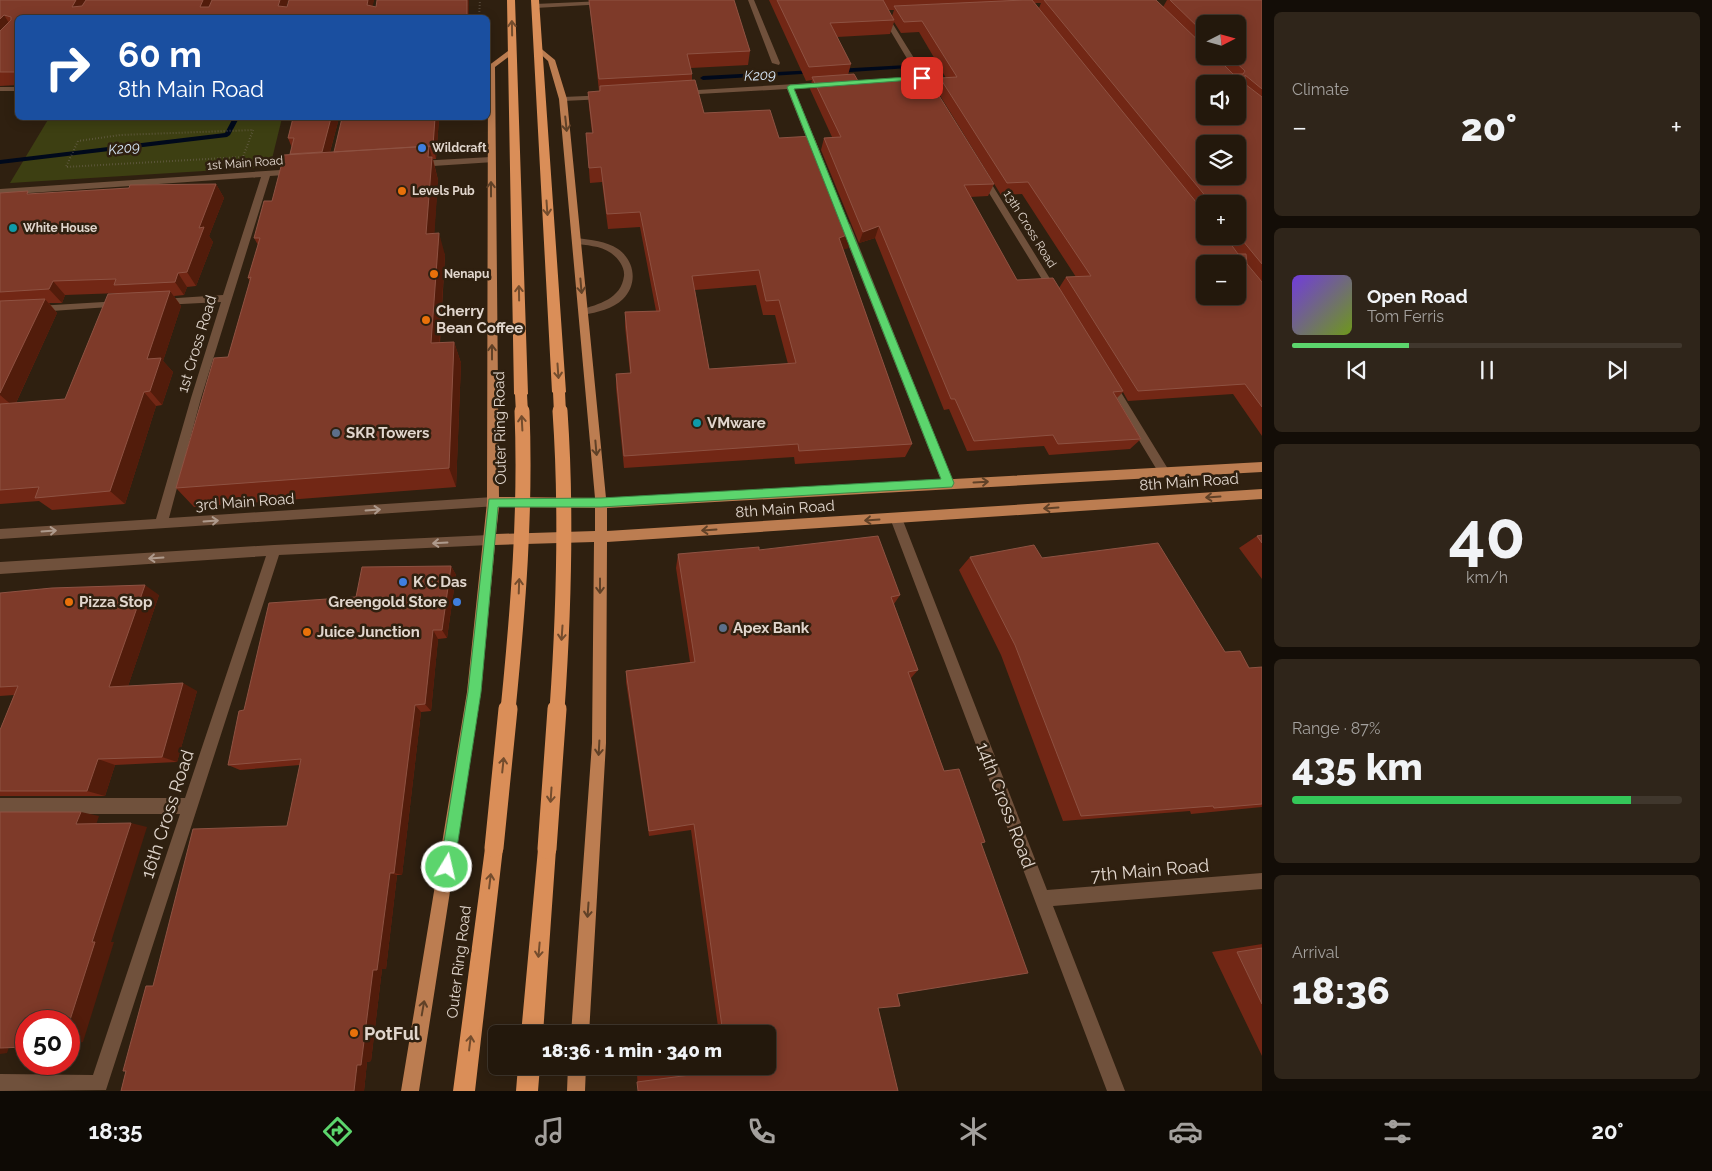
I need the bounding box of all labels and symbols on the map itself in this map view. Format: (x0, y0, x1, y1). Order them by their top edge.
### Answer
north arrow (1196, 15, 1246, 65)
one-way arrow (507, 20, 517, 36)
pin (901, 57, 943, 99)
water label: K209 (744, 66, 776, 84)
one-way arrow (561, 116, 570, 132)
water label: K209 (107, 138, 141, 158)
place label: Wildcraft (432, 141, 487, 155)
marker: Wildcraft (416, 142, 428, 154)
street label: 1st Main Road (206, 153, 284, 173)
one-way arrow (486, 182, 496, 198)
place label: Levels Pub (412, 184, 475, 198)
marker: Levels Pub (396, 185, 408, 197)
street label: 13th Cross Road (1001, 188, 1059, 270)
one-way arrow (543, 200, 552, 216)
place label: White House (23, 221, 97, 235)
marker: White House (7, 222, 19, 234)
place label: Nenapu (444, 267, 489, 281)
marker: Nenapu (428, 268, 440, 280)
one-way arrow (576, 278, 586, 294)
one-way arrow (514, 285, 524, 302)
street label: 1st Cross Road (174, 293, 220, 395)
place label: Cherry Bean Coffee (436, 302, 523, 337)
marker: Cherry Bean Coffee (420, 314, 432, 326)
one-way arrow (487, 344, 497, 360)
one-way arrow (553, 362, 562, 378)
street label: Outer Ring Road (490, 371, 510, 485)
place label: VMware (707, 414, 766, 432)
one-way arrow (517, 415, 526, 431)
marker: VMware (691, 417, 703, 429)
place label: SKR Towers (346, 424, 430, 442)
marker: SKR Towers (330, 427, 342, 439)
one-way arrow (591, 439, 601, 455)
street label: 8th Main Road (1139, 470, 1239, 494)
one-way arrow (973, 477, 989, 486)
street label: 3rd Main Road (195, 490, 295, 514)
one-way arrow (1206, 492, 1222, 502)
street label: 8th Main Road (735, 497, 835, 521)
one-way arrow (1044, 504, 1060, 513)
one-way arrow (365, 506, 381, 515)
one-way arrow (864, 515, 880, 525)
one-way arrow (203, 516, 219, 525)
one-way arrow (702, 526, 718, 535)
one-way arrow (40, 527, 56, 536)
one-way arrow (432, 538, 448, 547)
one-way arrow (148, 553, 164, 563)
place label: K C Das (413, 573, 467, 591)
marker: K C Das (397, 576, 409, 588)
one-way arrow (595, 577, 605, 593)
one-way arrow (515, 578, 524, 594)
place label: Pizza Stop (79, 593, 153, 611)
place label: Greengold Store (328, 593, 447, 611)
marker: Pizza Stop (63, 596, 75, 608)
marker: Greengold Store (451, 596, 463, 608)
place label: Apex Bank (733, 619, 810, 637)
marker: Apex Bank (717, 622, 729, 634)
place label: Juice Junction (317, 623, 420, 641)
one-way arrow (558, 624, 567, 640)
marker: Juice Junction (301, 626, 313, 638)
street label: 14th Cross Road (972, 739, 1040, 871)
one-way arrow (594, 740, 603, 756)
street label: 16th Cross Road (136, 747, 198, 881)
one-way arrow (498, 757, 507, 773)
one-way arrow (546, 786, 555, 802)
position arrow (420, 840, 472, 892)
street label: 7th Main Road (1090, 854, 1210, 886)
one-way arrow (485, 874, 495, 890)
one-way arrow (583, 902, 593, 918)
street label: Outer Ring Road (443, 905, 475, 1019)
one-way arrow (534, 942, 543, 958)
one-way arrow (419, 1001, 429, 1017)
speed limit sign: 50 (15, 1010, 80, 1075)
place label: PotFul (364, 1023, 420, 1044)
marker: PotFul (348, 1027, 360, 1039)
one-way arrow (465, 1035, 475, 1051)

